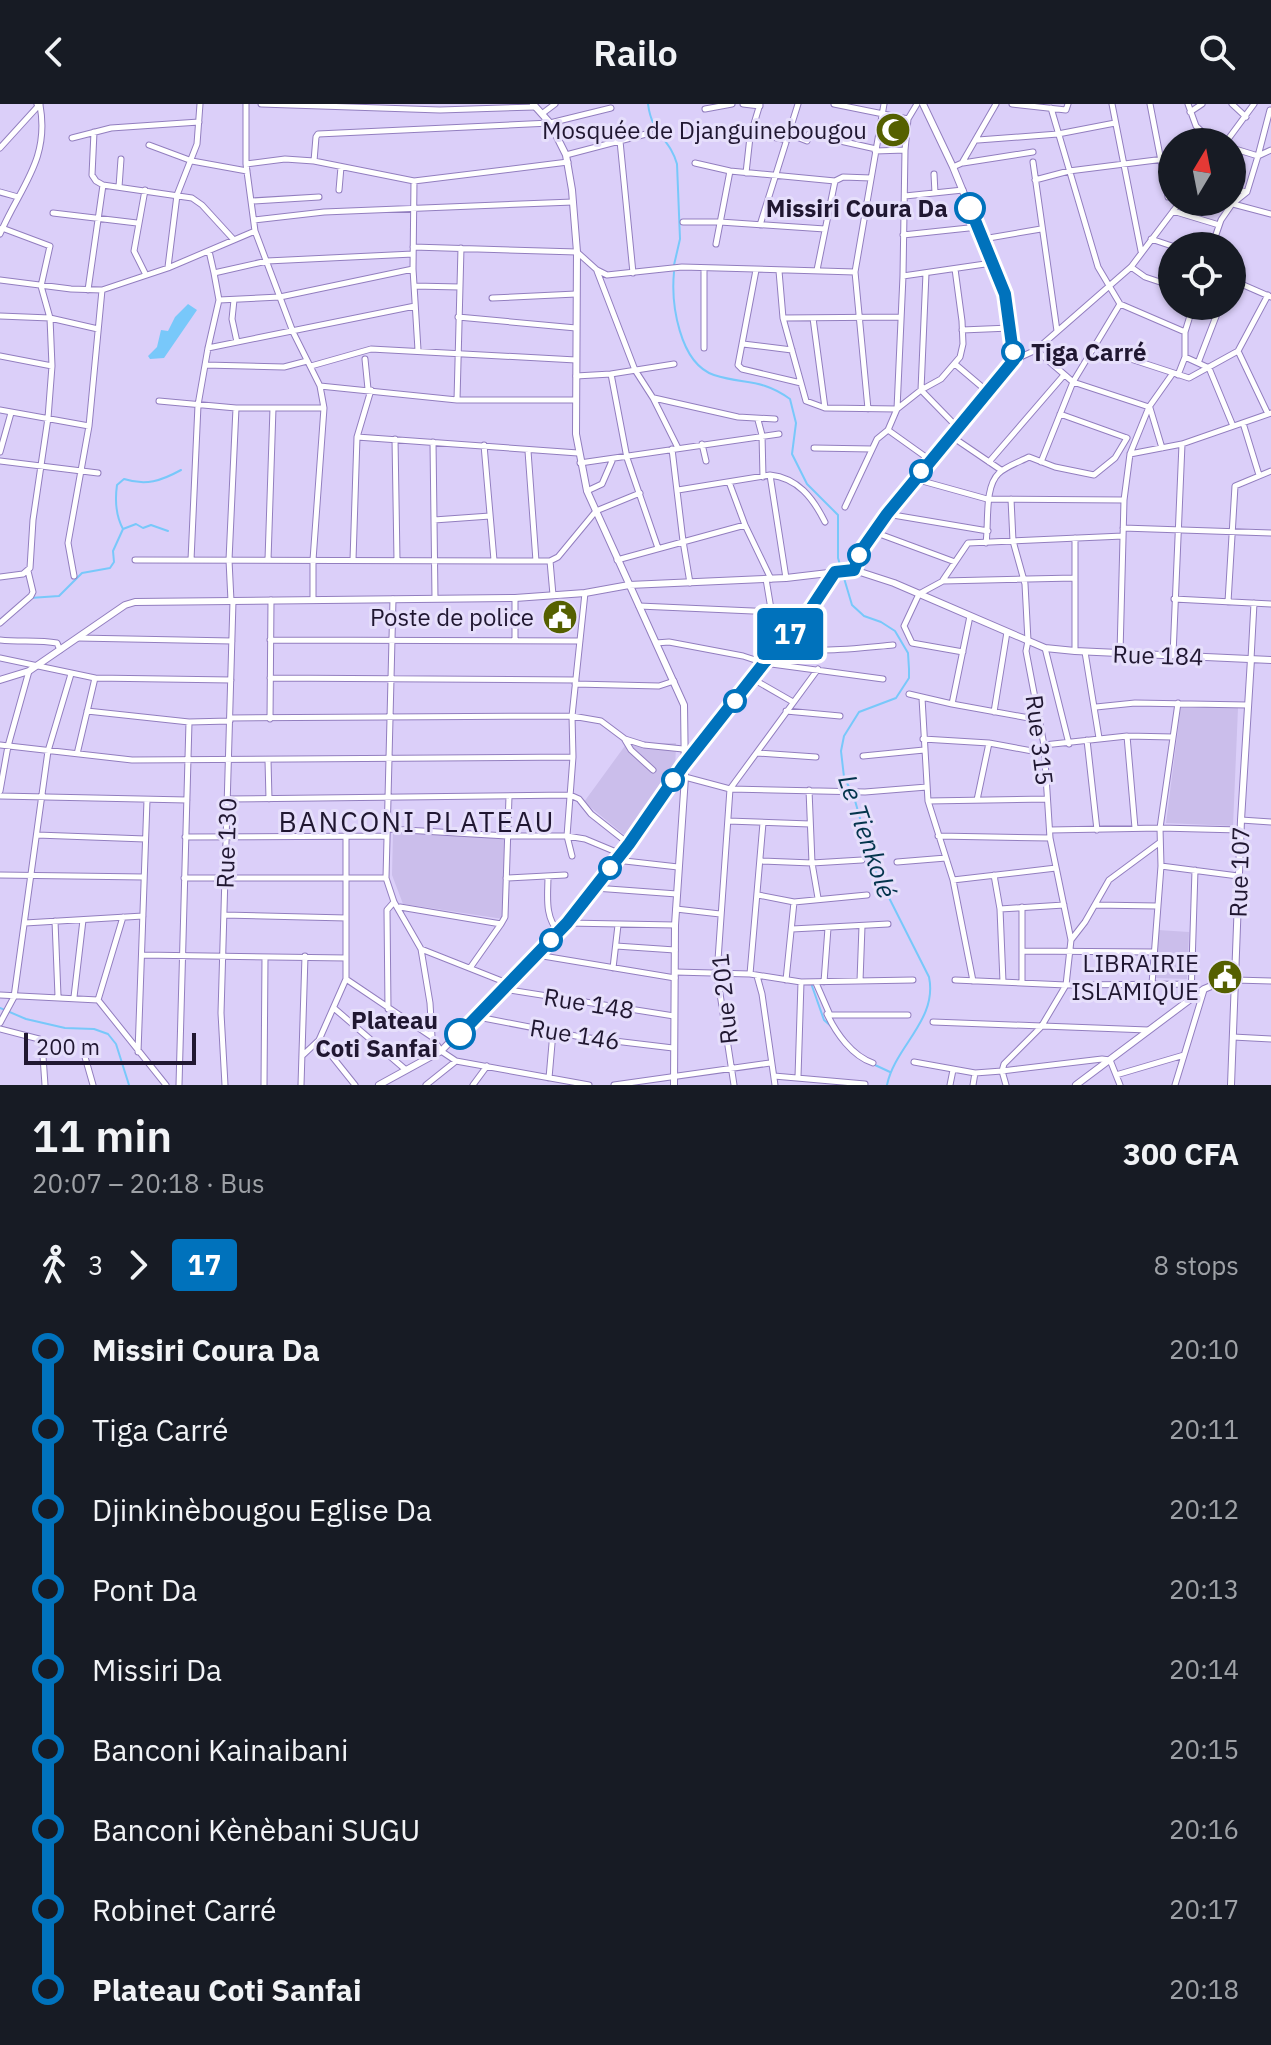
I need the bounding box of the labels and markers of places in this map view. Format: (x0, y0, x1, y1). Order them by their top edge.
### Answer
mosque icon: Mosquée de Djanguinebougou (874, 111, 912, 149)
place label: Mosquée de Djanguinebougou (542, 114, 867, 146)
place label: Missiri Coura Da (766, 192, 948, 224)
marker: Missiri Coura Da (955, 193, 985, 223)
place label: Tiga Carré (1031, 336, 1146, 368)
marker: Tiga Carré (1002, 341, 1024, 363)
unlabelled marker (910, 460, 932, 482)
unlabelled marker (848, 544, 870, 566)
public building icon: Poste de police (541, 598, 579, 636)
place label: Poste de police (370, 601, 534, 633)
unlabelled marker (724, 690, 746, 712)
unlabelled marker (662, 769, 684, 791)
unlabelled marker (599, 857, 621, 879)
unlabelled marker (540, 929, 562, 951)
place label: LIBRAIRIE ISLAMIQUE (1071, 947, 1199, 1007)
public building icon: LIBRAIRIE ISLAMIQUE (1206, 958, 1244, 996)
place label: Plateau Coti Sanfai (315, 1004, 438, 1064)
marker: Plateau Coti Sanfai (445, 1019, 475, 1049)

